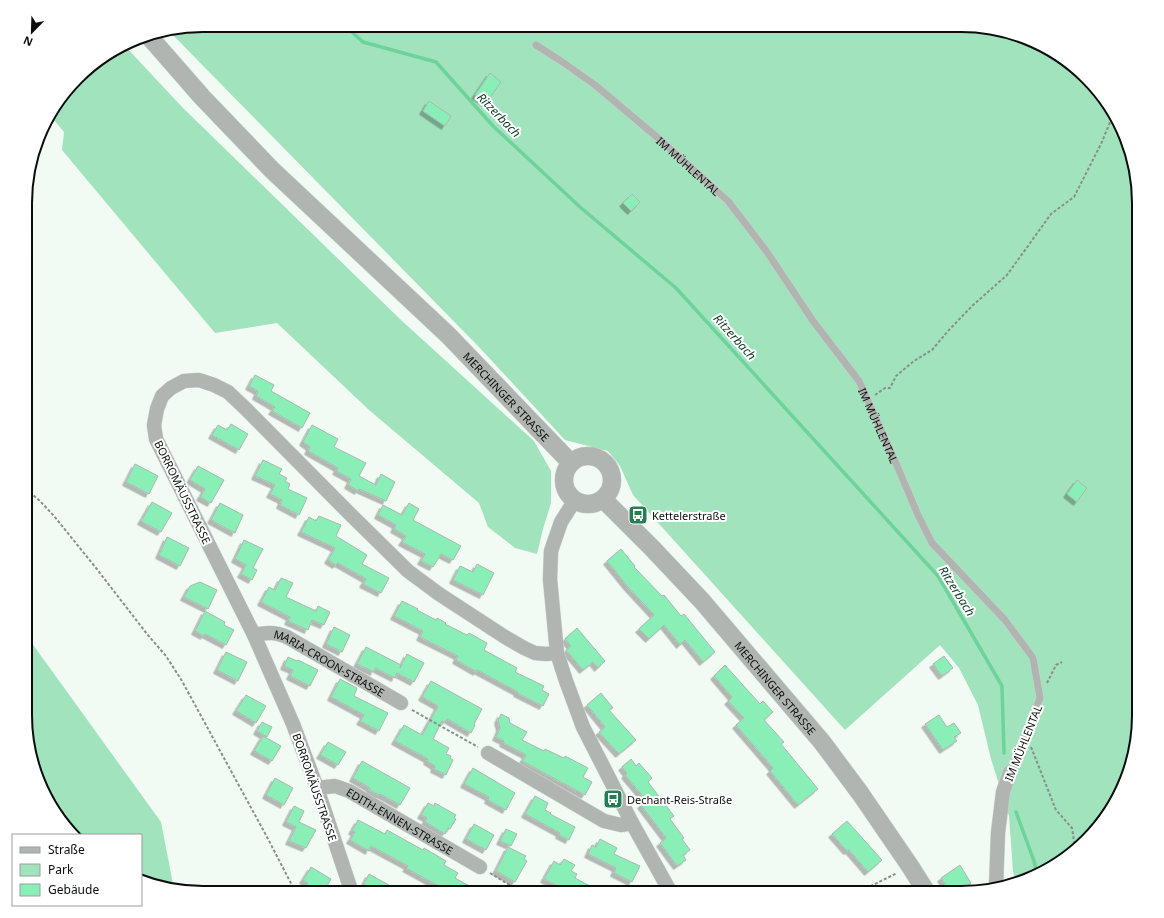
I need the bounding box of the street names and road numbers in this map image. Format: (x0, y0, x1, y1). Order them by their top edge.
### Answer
street label: IM MÜHLENTAL (654, 133, 724, 199)
street label: MERCHINGER STRASSE (460, 348, 553, 444)
street label: IM MÜHLENTAL (855, 385, 902, 466)
street label: BORROMÄUSSTRASSE (151, 438, 215, 546)
street label: MARIA-CROON-STRASSE (272, 626, 388, 700)
street label: MERCHINGER STRASSE (732, 638, 820, 738)
street label: IM MÜHLENTAL (1001, 702, 1045, 783)
street label: BORROMÄUSSTRASSE (289, 731, 341, 843)
street label: EDITH-ENNEN-STRASSE (344, 784, 456, 857)

